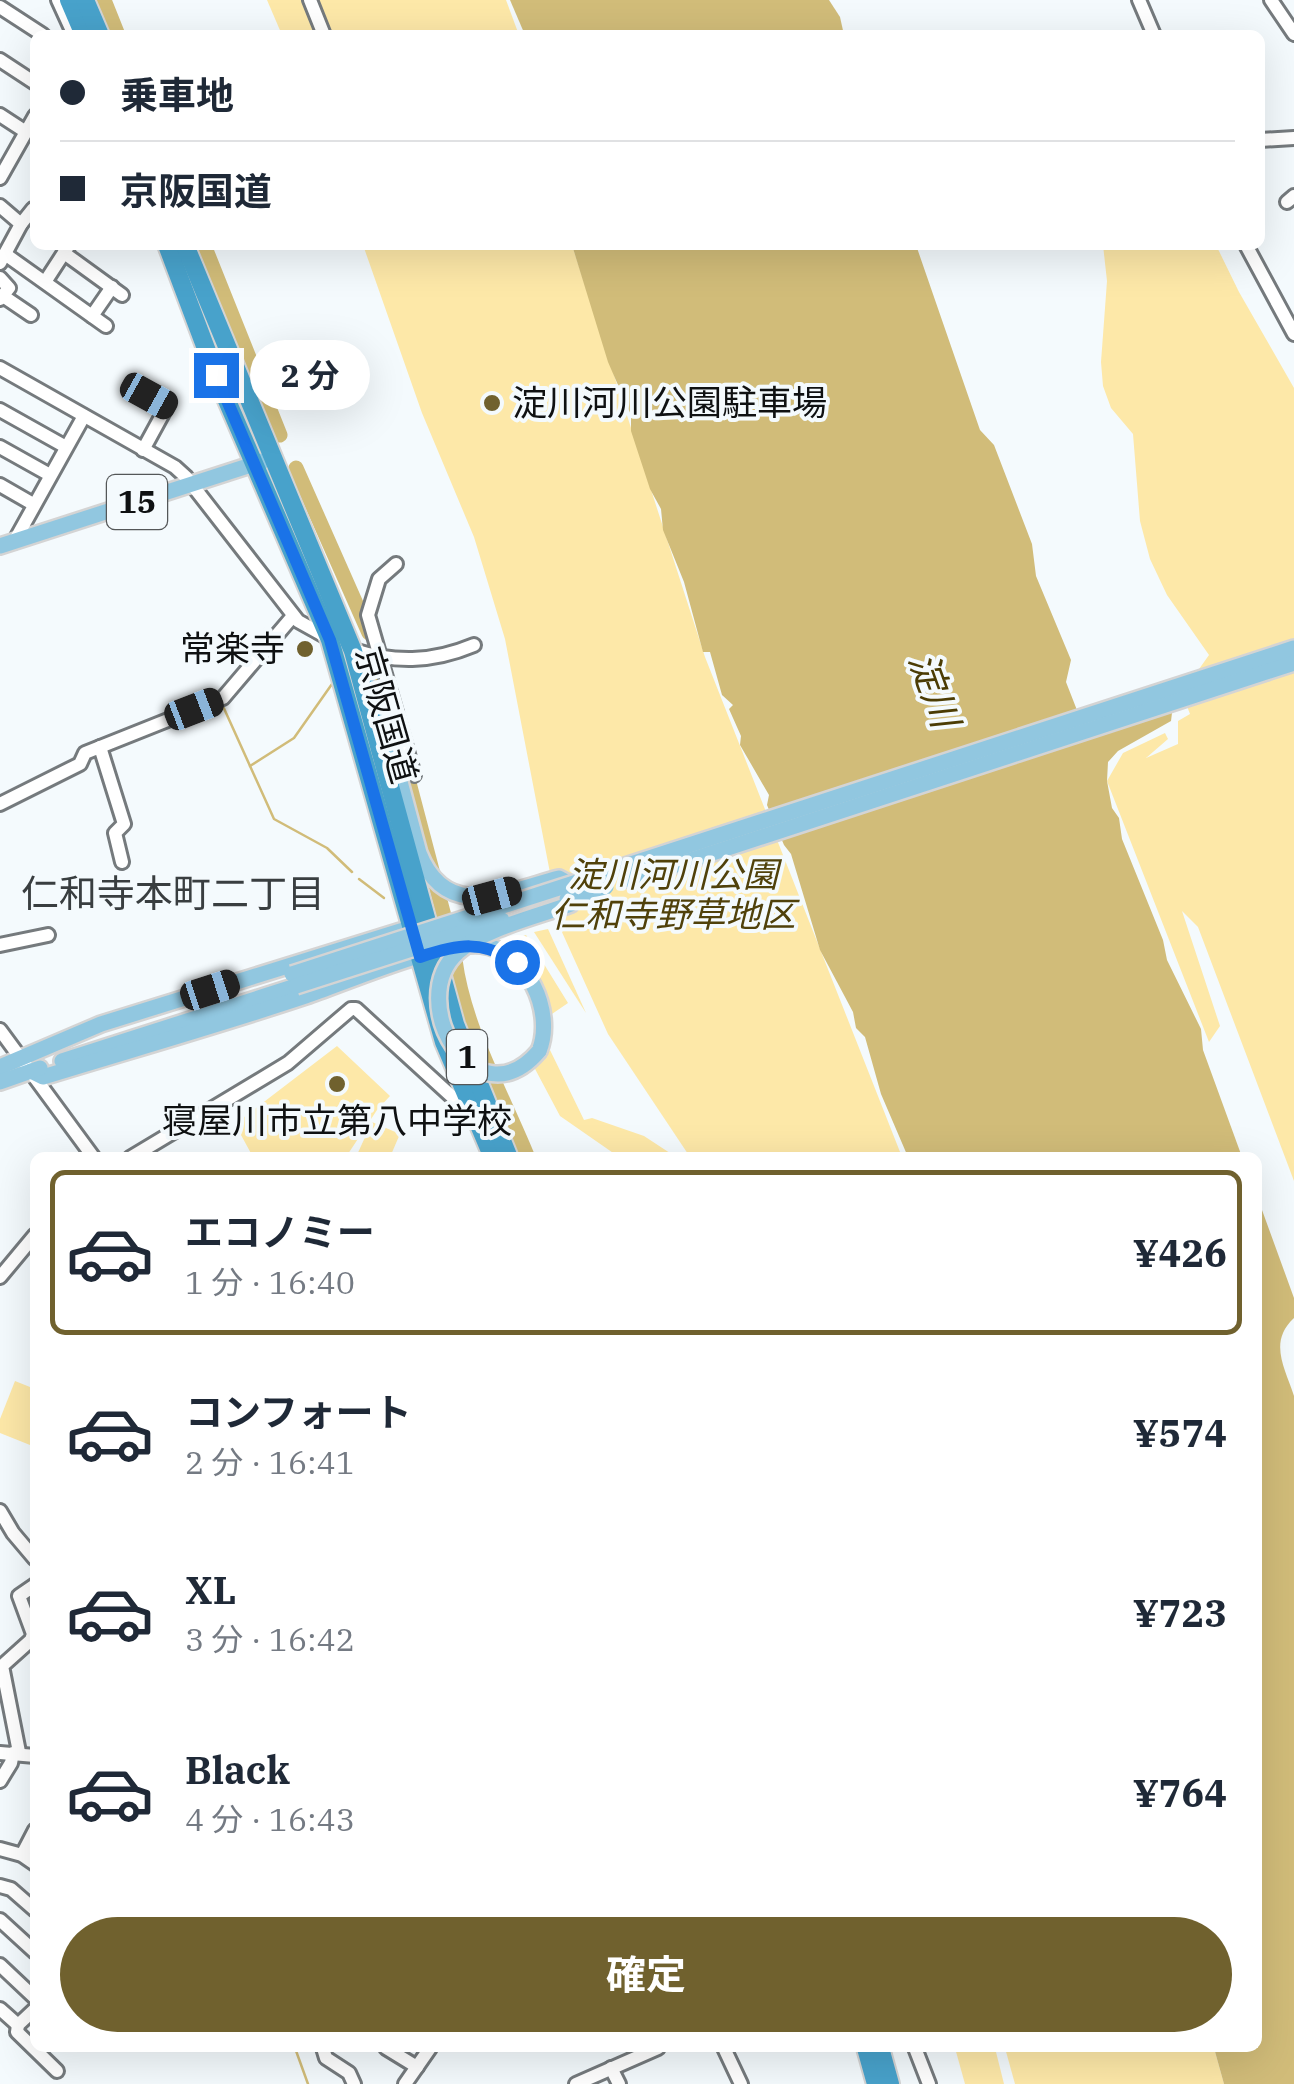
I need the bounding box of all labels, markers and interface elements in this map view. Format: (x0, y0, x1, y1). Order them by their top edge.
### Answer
text: 乗車地 (120, 70, 234, 119)
text: 京阪国道 (120, 166, 272, 215)
callout: 2 分 (251, 340, 371, 410)
route end (194, 353, 239, 398)
text: 2 分 (281, 354, 339, 396)
car (115, 368, 183, 424)
place label: 淀川河川公園駐車場 (512, 379, 827, 425)
marker: 淀川河川公園駐車場 (481, 392, 503, 414)
road number: 15 (107, 475, 167, 529)
place label: 常楽寺 (180, 625, 285, 671)
marker: 常楽寺 (294, 638, 316, 660)
street label: 京阪国道 (346, 641, 428, 788)
water label: 淀川 (899, 645, 973, 737)
car (161, 684, 227, 734)
park label: 淀川河川公園 仁和寺野草地区 (550, 851, 800, 937)
district label: 仁和寺本町二丁目 (21, 868, 325, 917)
car (459, 874, 525, 918)
route start (495, 940, 540, 985)
car (177, 966, 243, 1014)
road number: 1 (447, 1030, 487, 1084)
marker: 寝屋川市立第八中学校 (326, 1073, 348, 1095)
place label: 寝屋川市立第八中学校 (162, 1097, 512, 1143)
text: エコノミー (185, 1207, 375, 1256)
icon: car (65, 1208, 155, 1298)
text: ¥426 (1133, 1228, 1227, 1277)
text: 1 分 · 16:40 (185, 1261, 355, 1303)
text: コンフォート (185, 1387, 412, 1436)
icon: car (65, 1388, 155, 1478)
text: ¥574 (1133, 1408, 1227, 1457)
text: 2 分 · 16:41 (185, 1441, 355, 1483)
text: XL (185, 1565, 236, 1614)
icon: car (65, 1568, 155, 1658)
text: ¥723 (1133, 1588, 1227, 1637)
text: 3 分 · 16:42 (185, 1618, 355, 1660)
text: Black (185, 1745, 290, 1794)
icon: car (65, 1748, 155, 1838)
text: ¥764 (1133, 1768, 1227, 1817)
text: 4 分 · 16:43 (185, 1798, 355, 1840)
button: 確定 (60, 1917, 1232, 2032)

